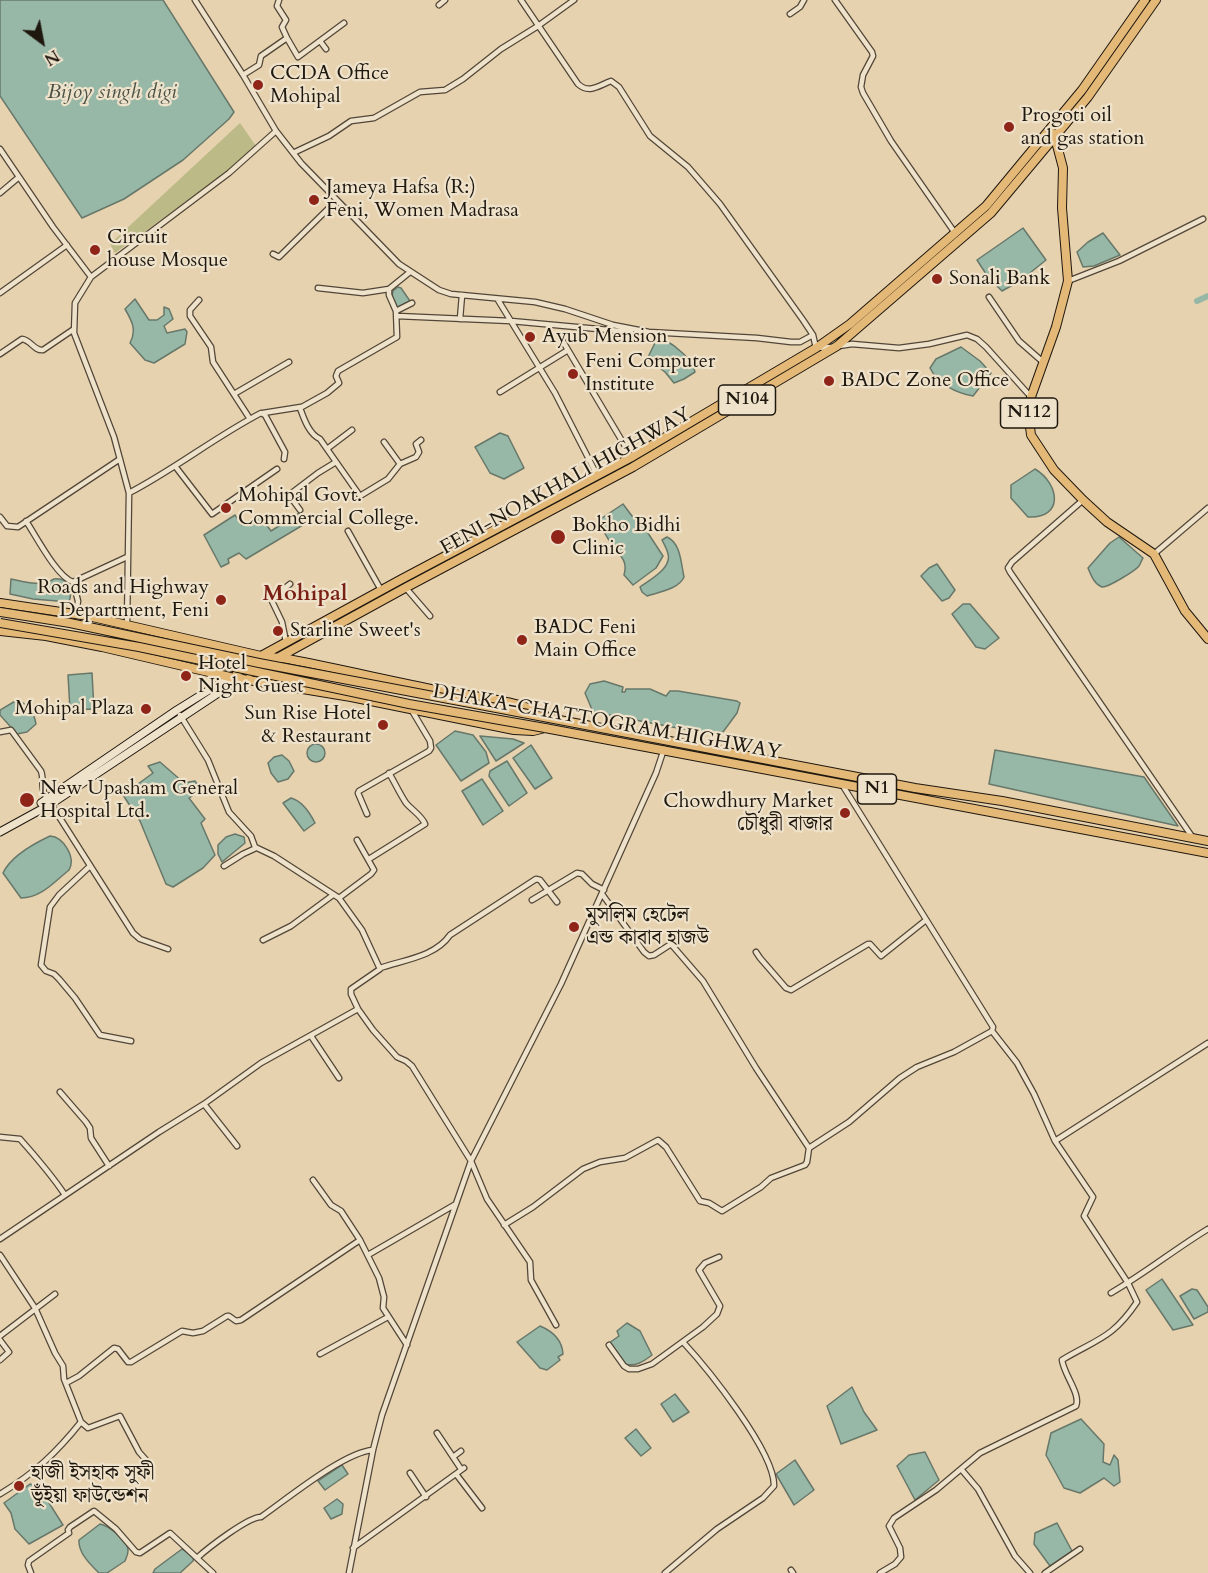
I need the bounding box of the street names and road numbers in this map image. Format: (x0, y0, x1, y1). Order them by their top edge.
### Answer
road number: N104 (718, 385, 776, 415)
road number: N112 (1000, 398, 1058, 428)
street label: FENI-NOAKHALI HIGHWAY (437, 403, 695, 561)
street label: DHAKA-CHATTOGRAM HIGHWAY (431, 680, 783, 766)
road number: N1 (858, 774, 896, 804)

